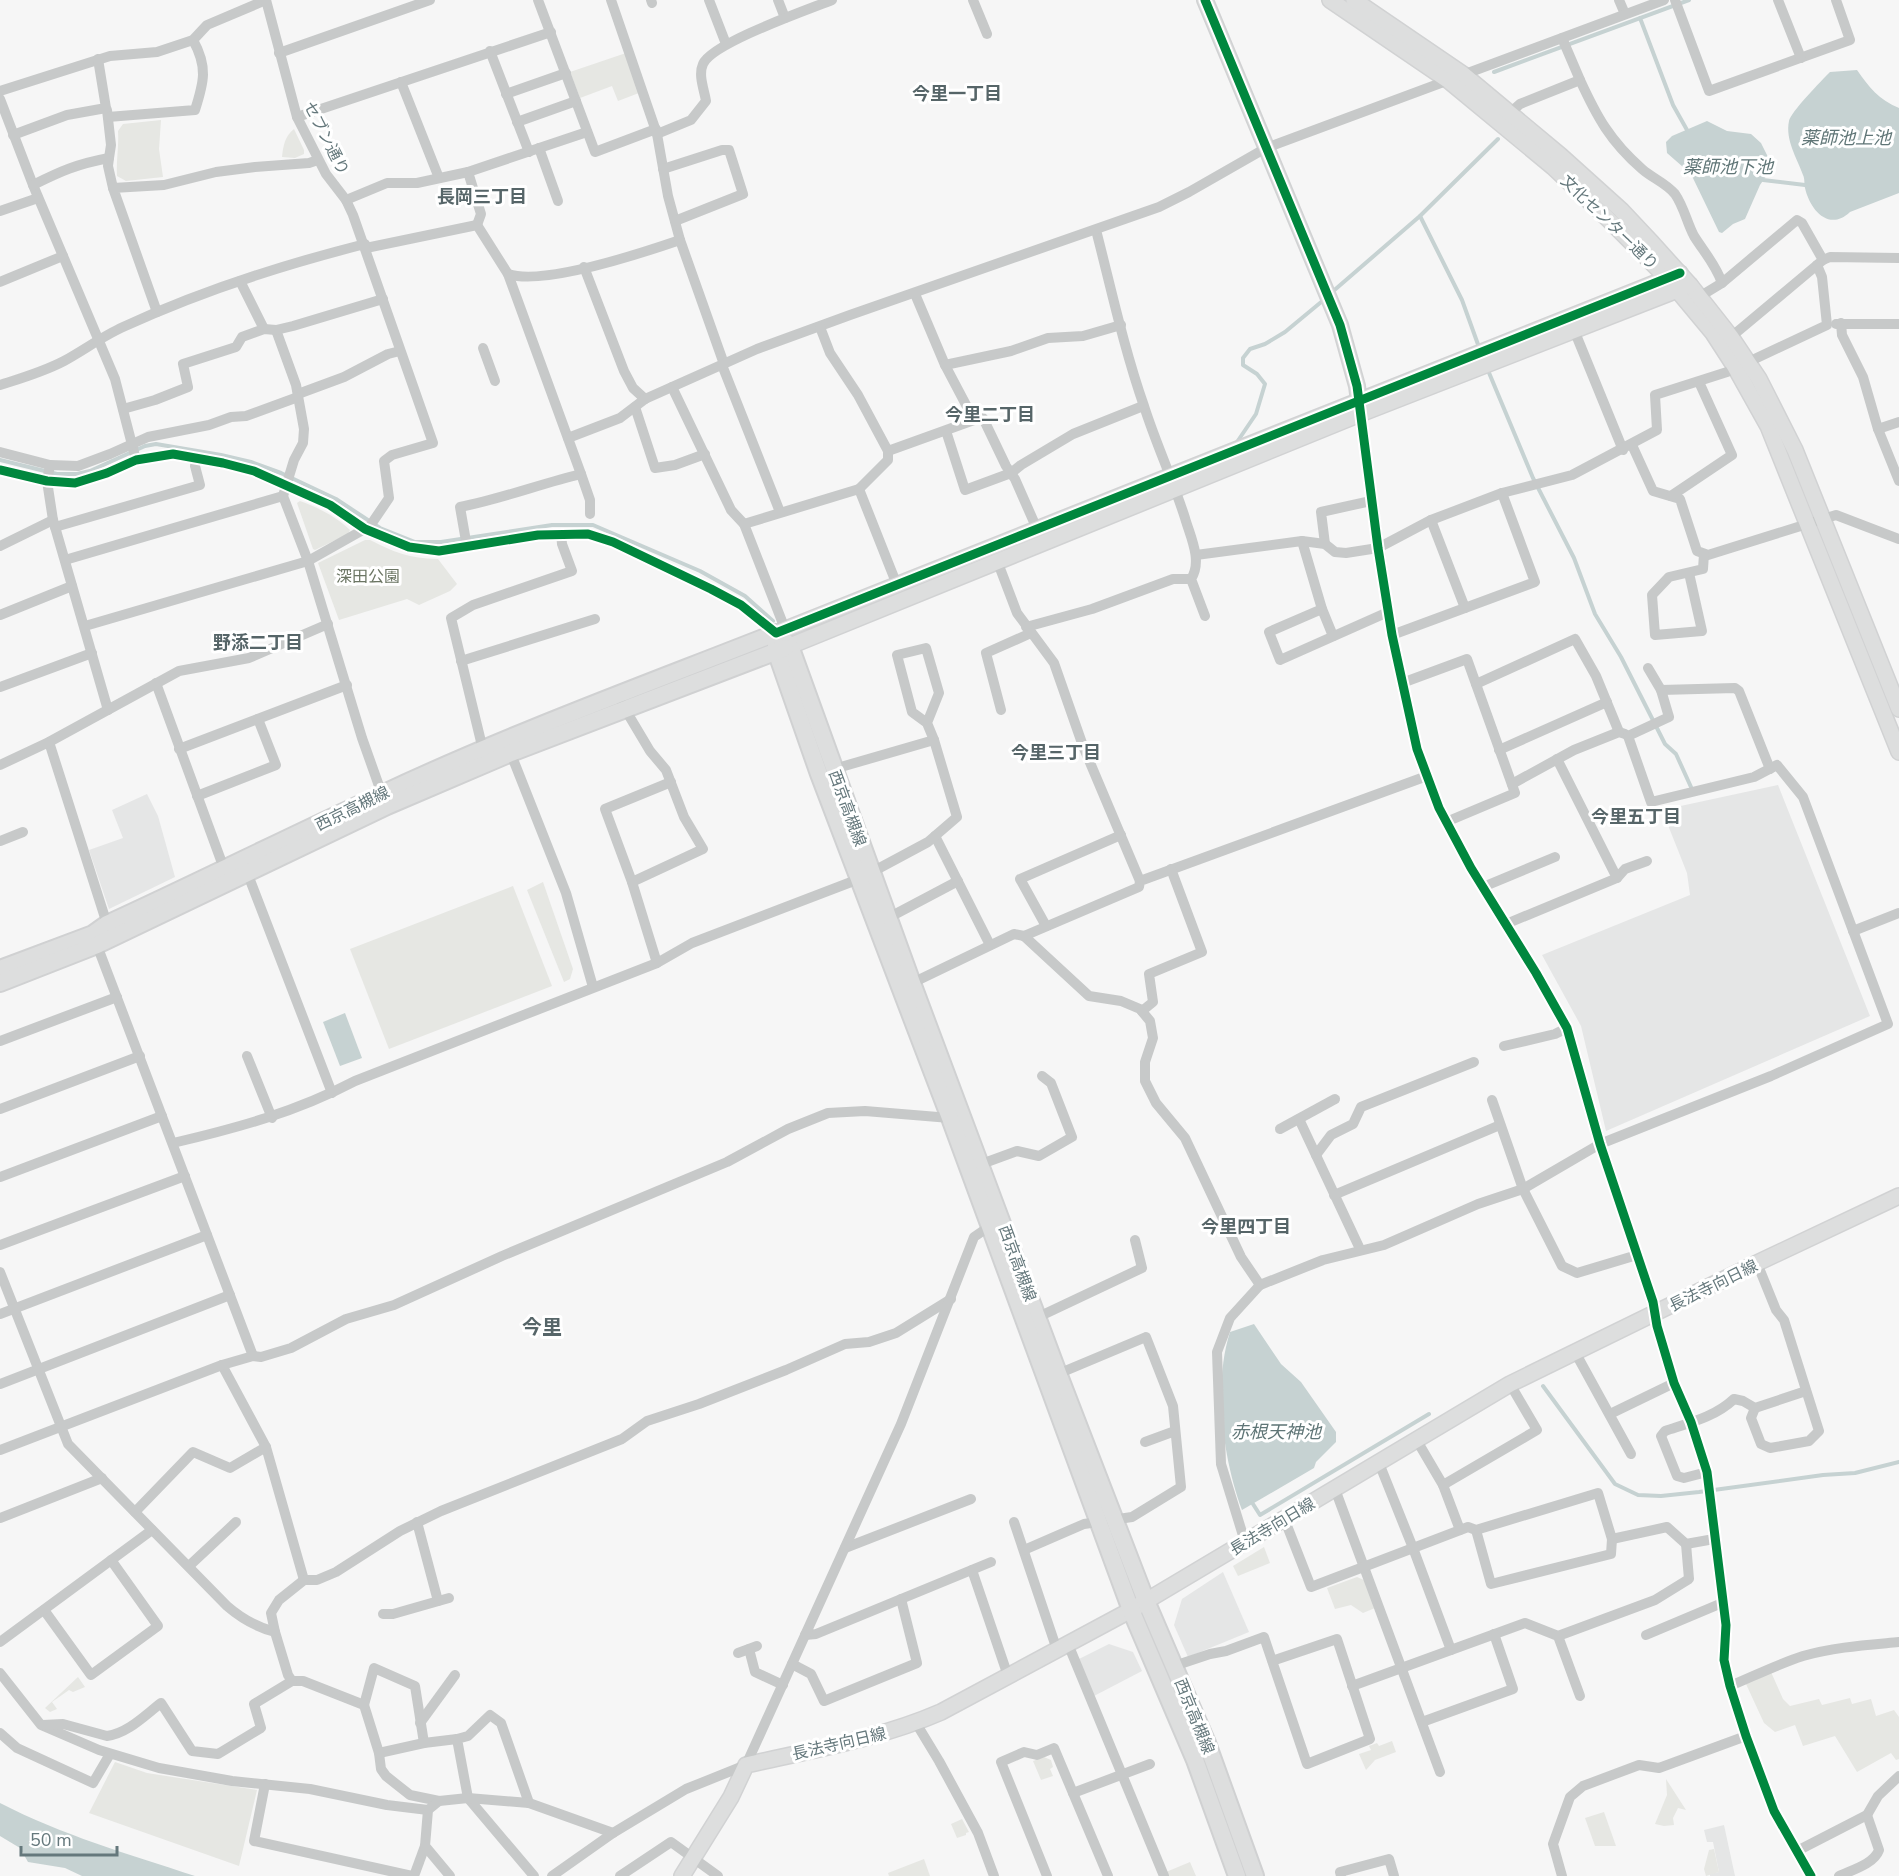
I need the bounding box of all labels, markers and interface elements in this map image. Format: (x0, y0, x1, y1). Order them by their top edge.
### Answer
district label: 今里一丁目 (912, 82, 1002, 106)
street label: セブン通り (298, 98, 354, 179)
water label: 薬師池上池 (1801, 126, 1893, 150)
water label: 薬師池下池 (1683, 155, 1775, 179)
street label: 文化センター通り (1556, 170, 1663, 275)
district label: 長岡三丁目 (437, 185, 527, 209)
district label: 今里二丁目 (945, 403, 1035, 427)
park label: 深田公園 (336, 566, 400, 588)
district label: 野添二丁目 (213, 631, 303, 655)
district label: 今里三丁目 (1011, 741, 1101, 765)
street label: 西京高槻線 (823, 767, 871, 850)
street label: 西京高槻線 (312, 781, 393, 836)
district label: 今里五丁目 (1591, 805, 1681, 829)
district label: 今里四丁目 (1201, 1215, 1291, 1239)
street label: 西京高槻線 (993, 1222, 1041, 1305)
street label: 長法寺向日線 (1665, 1255, 1761, 1317)
district label: 今里 (522, 1314, 562, 1341)
water label: 赤根天神池 (1231, 1420, 1323, 1444)
street label: 長法寺向日線 (1226, 1493, 1319, 1561)
street label: 西京高槻線 (1169, 1675, 1219, 1758)
street label: 長法寺向日線 (790, 1722, 888, 1765)
scale bar (21, 1819, 117, 1857)
text: 50 m (30, 1828, 72, 1852)

